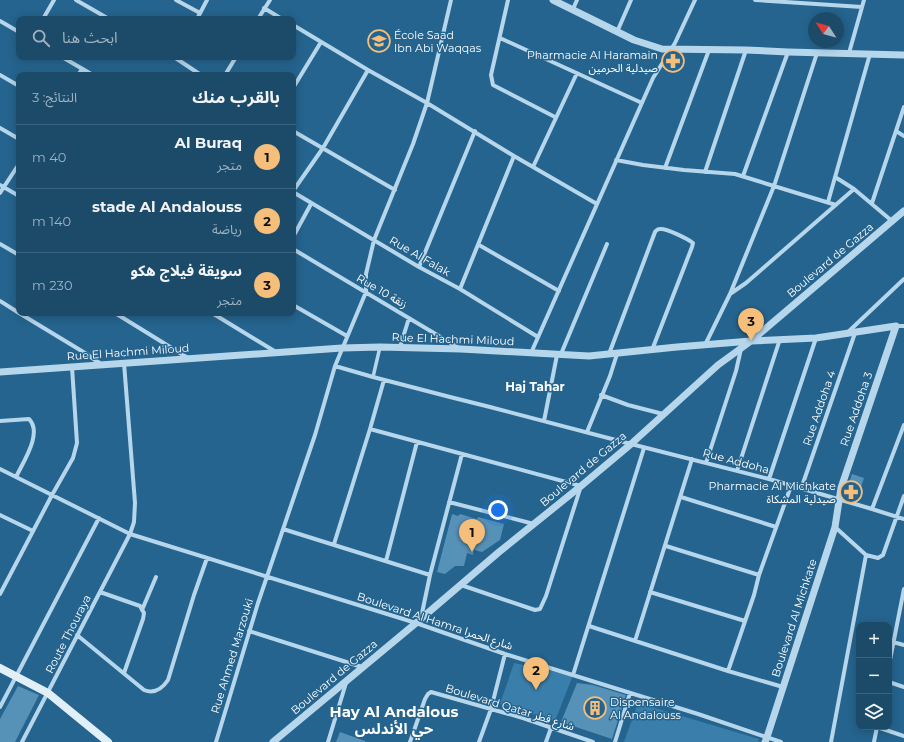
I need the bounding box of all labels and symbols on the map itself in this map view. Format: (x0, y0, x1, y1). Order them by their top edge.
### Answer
north arrow (808, 12, 844, 48)
school or university icon: École Saad Ibn Abi Waqqas (366, 28, 392, 54)
place label: École Saad Ibn Abi Waqqas (394, 28, 482, 55)
place label: Pharmacie Al Haramain صيدلية الحرمين (527, 48, 658, 75)
pharmacy icon: Pharmacie Al Haramain صيدلية الحرمين (660, 48, 686, 74)
street label: Boulevard de Gazza (784, 220, 876, 300)
street label: Rue Al Falak (387, 233, 453, 279)
street label: Rue 10 زنقة (354, 271, 410, 311)
pin: 3 (738, 308, 764, 341)
street label: Rue El Hachmi Miloud (391, 330, 515, 348)
street label: Rue El Hachmi Miloud (66, 341, 190, 363)
street label: Rue Addoha 4 (800, 368, 839, 447)
street label: Rue Addoha 3 (837, 370, 875, 448)
district label: Haj Tahar (505, 379, 565, 394)
street label: Boulevard de Gazza (537, 429, 629, 509)
street label: Rue Addoha (701, 445, 771, 477)
place label: Pharmacie Al Michkate صيدلية المشكاة (709, 479, 836, 506)
pharmacy icon: Pharmacie Al Michkate صيدلية المشكاة (838, 479, 864, 505)
your location (488, 500, 508, 520)
pin: 1 (459, 519, 485, 552)
street label: Boulevard Al Michkate (768, 557, 820, 679)
street label: Boulevard Al Hamra شارع الحمرا (355, 589, 515, 654)
street label: Route Thouraya (42, 592, 94, 676)
street label: Rue Ahmed Marzouki (208, 597, 256, 715)
street label: Boulevard de Gazza (288, 637, 380, 717)
pin: 2 (523, 657, 549, 690)
street label: Boulevard Qatar شارع قطر (444, 681, 577, 734)
building icon: Dispensaire Al Andalouss (582, 695, 608, 721)
place label: Dispensaire Al Andalouss (610, 695, 682, 722)
district label: Hay Al Andalous حي الأندلس (330, 702, 458, 740)

